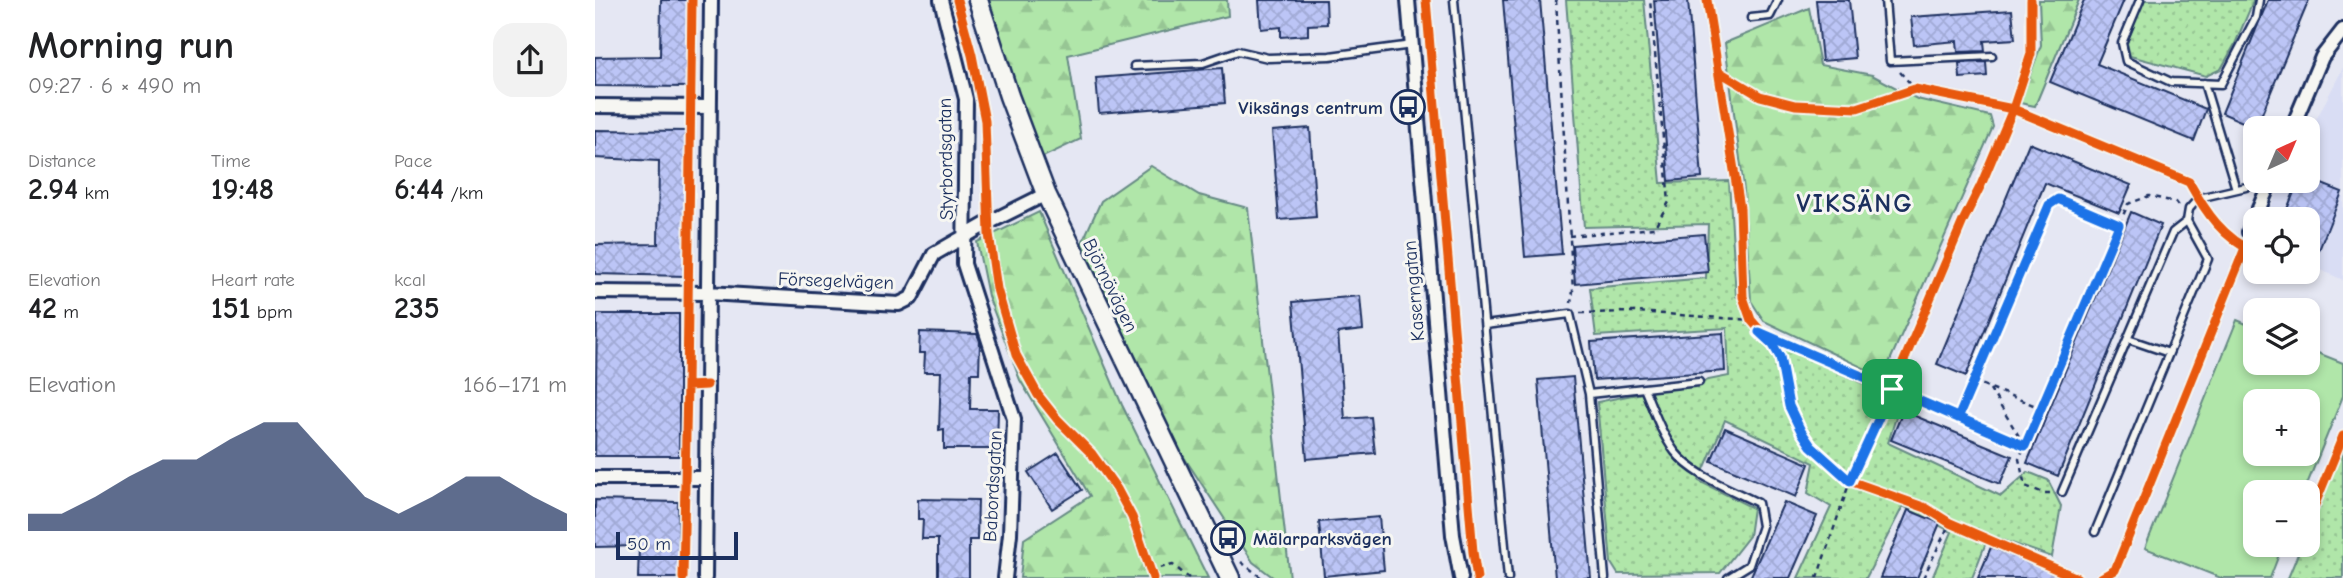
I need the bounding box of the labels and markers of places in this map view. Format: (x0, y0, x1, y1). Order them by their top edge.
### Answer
bus stop icon: Viksängs centrum (1389, 88, 1427, 126)
place label: Viksängs centrum (1238, 97, 1383, 119)
pin (1862, 359, 1922, 419)
bus stop icon: Mälarparksvägen (1209, 519, 1247, 557)
place label: Mälarparksvägen (1253, 528, 1392, 550)

